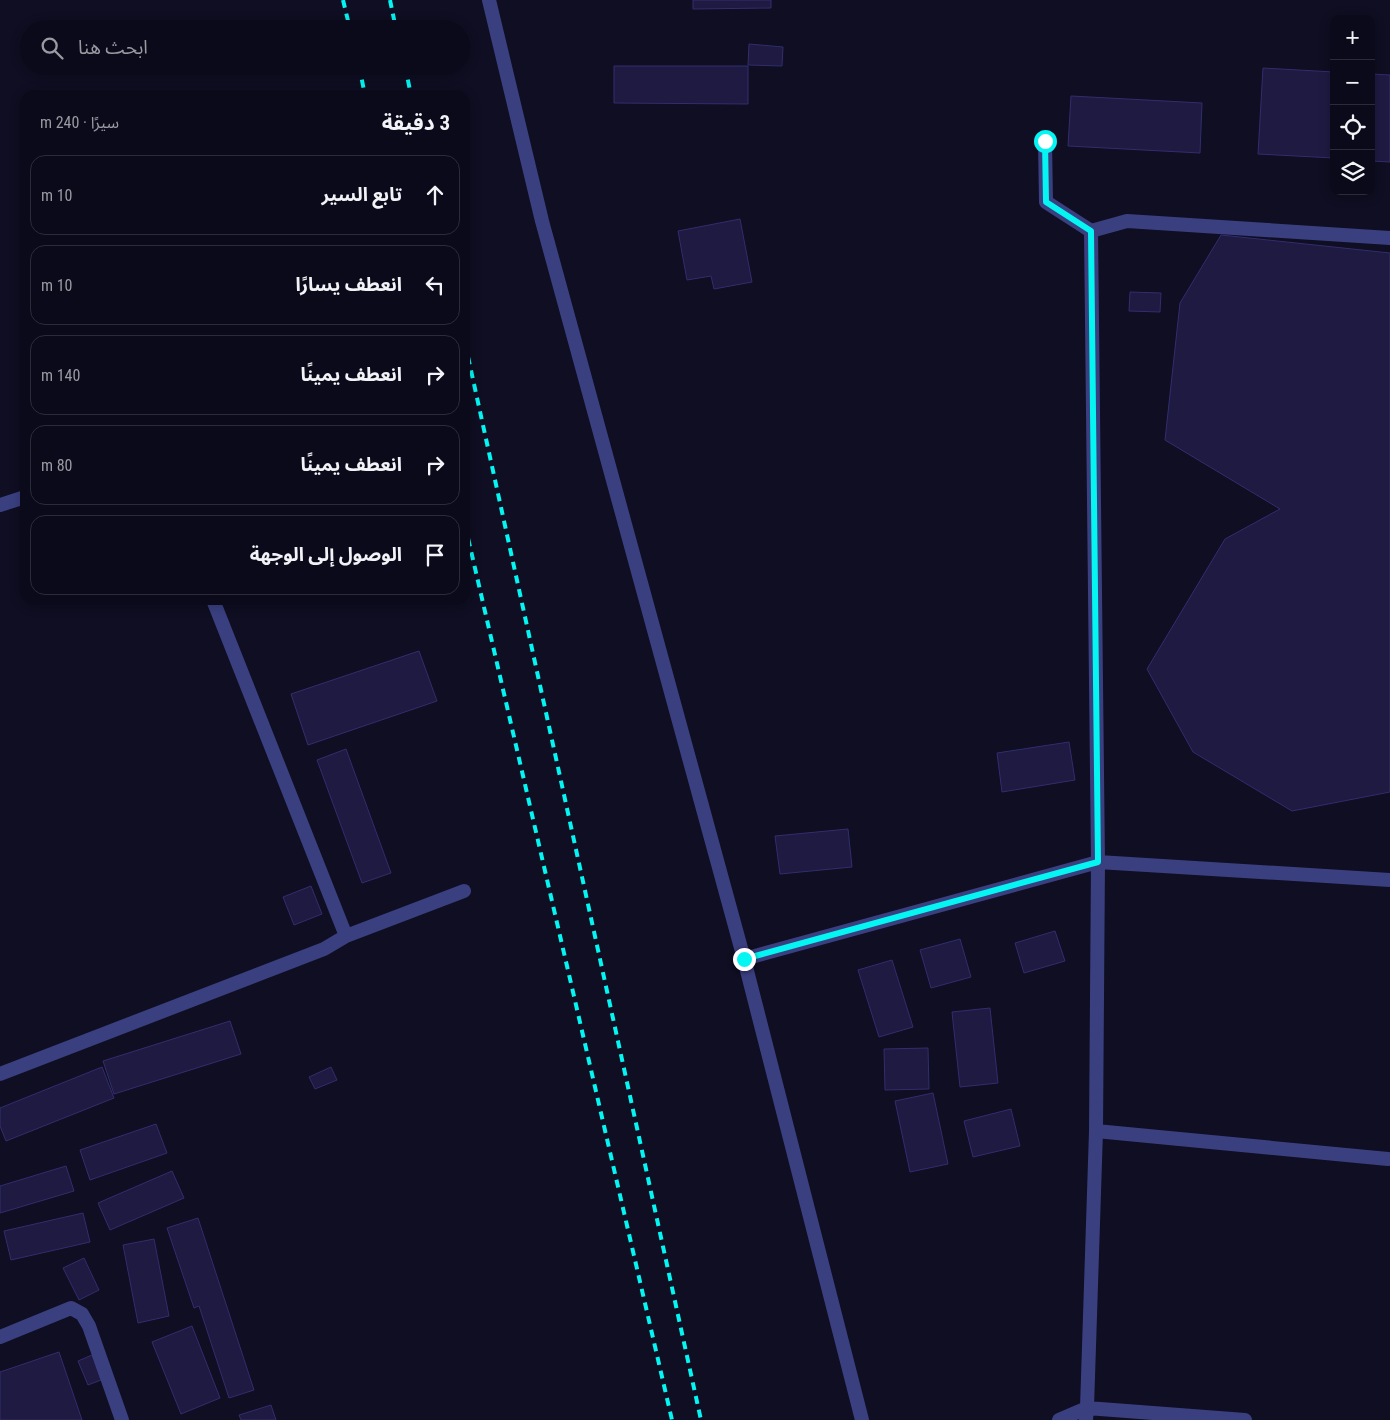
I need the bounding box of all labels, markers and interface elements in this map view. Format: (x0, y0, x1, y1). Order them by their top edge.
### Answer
map controls (1330, 15, 1375, 195)
button: + (1330, 15, 1375, 60)
search box (20, 20, 470, 75)
icon: search (38, 34, 66, 62)
text: ابحث هنا (78, 36, 148, 59)
button: − (1330, 60, 1375, 105)
button: locate (1330, 105, 1375, 150)
text: 3 دقيقة (382, 111, 450, 135)
text: سيرًا · 240 m (40, 113, 119, 132)
route start (1034, 130, 1057, 153)
button: layers (1330, 150, 1375, 195)
icon: ahead (421, 181, 449, 209)
text: تابع السير (321, 183, 402, 206)
text: 10 m (41, 186, 73, 205)
icon: left (421, 271, 449, 299)
text: انعطف يسارًا (296, 273, 402, 296)
text: 10 m (41, 276, 73, 295)
icon: right (421, 361, 449, 389)
text: انعطف يمينًا (300, 363, 402, 386)
text: 140 m (41, 366, 80, 385)
icon: right (421, 451, 449, 479)
text: انعطف يمينًا (300, 453, 402, 476)
text: 80 m (41, 456, 73, 475)
icon: arrive (421, 541, 449, 569)
text: الوصول إلى الوجهة (250, 543, 402, 566)
route end (733, 948, 756, 971)

